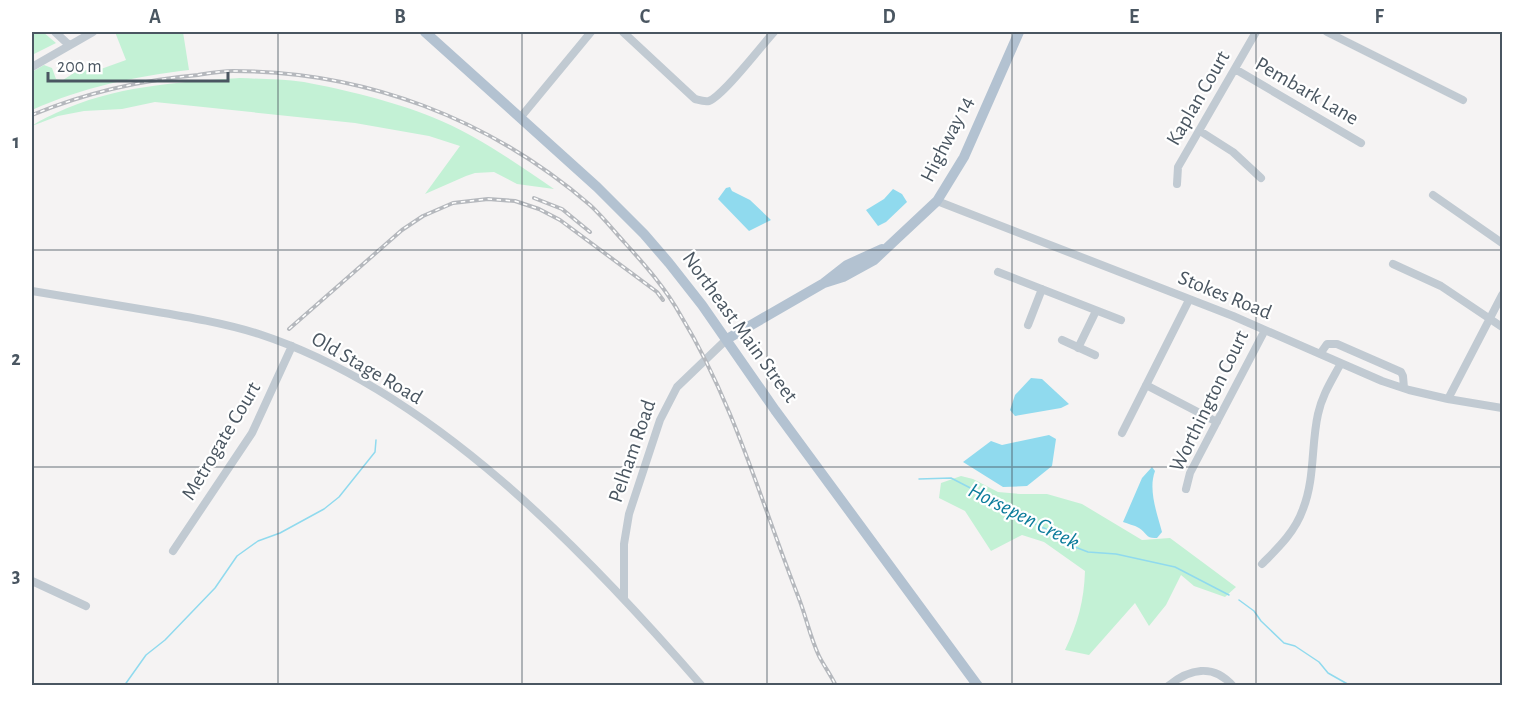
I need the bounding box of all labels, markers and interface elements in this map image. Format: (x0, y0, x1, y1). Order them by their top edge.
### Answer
text: A (149, 7, 161, 27)
text: B (394, 7, 406, 27)
text: C (640, 7, 651, 27)
text: D (882, 7, 896, 27)
text: E (1129, 7, 1139, 27)
text: F (1374, 7, 1384, 27)
scale bar (48, 45, 228, 83)
street label: Kaplan Court (1163, 47, 1234, 149)
street label: Pembark Lane (1252, 53, 1362, 129)
text: 200 m (57, 58, 102, 76)
street label: Highway 14 (916, 93, 978, 185)
text: 1 (12, 132, 20, 152)
street label: Northeast Main Street (678, 248, 802, 406)
street label: Stokes Road (1175, 267, 1275, 323)
street label: Worthington Court (1166, 327, 1252, 475)
street label: Old Stage Road (308, 328, 426, 408)
text: 2 (11, 349, 21, 369)
street label: Metrogate Court (178, 378, 265, 504)
street label: Pelham Road (605, 397, 659, 505)
water label: Horsepen Creek (964, 479, 1083, 554)
text: 3 (12, 566, 20, 586)

